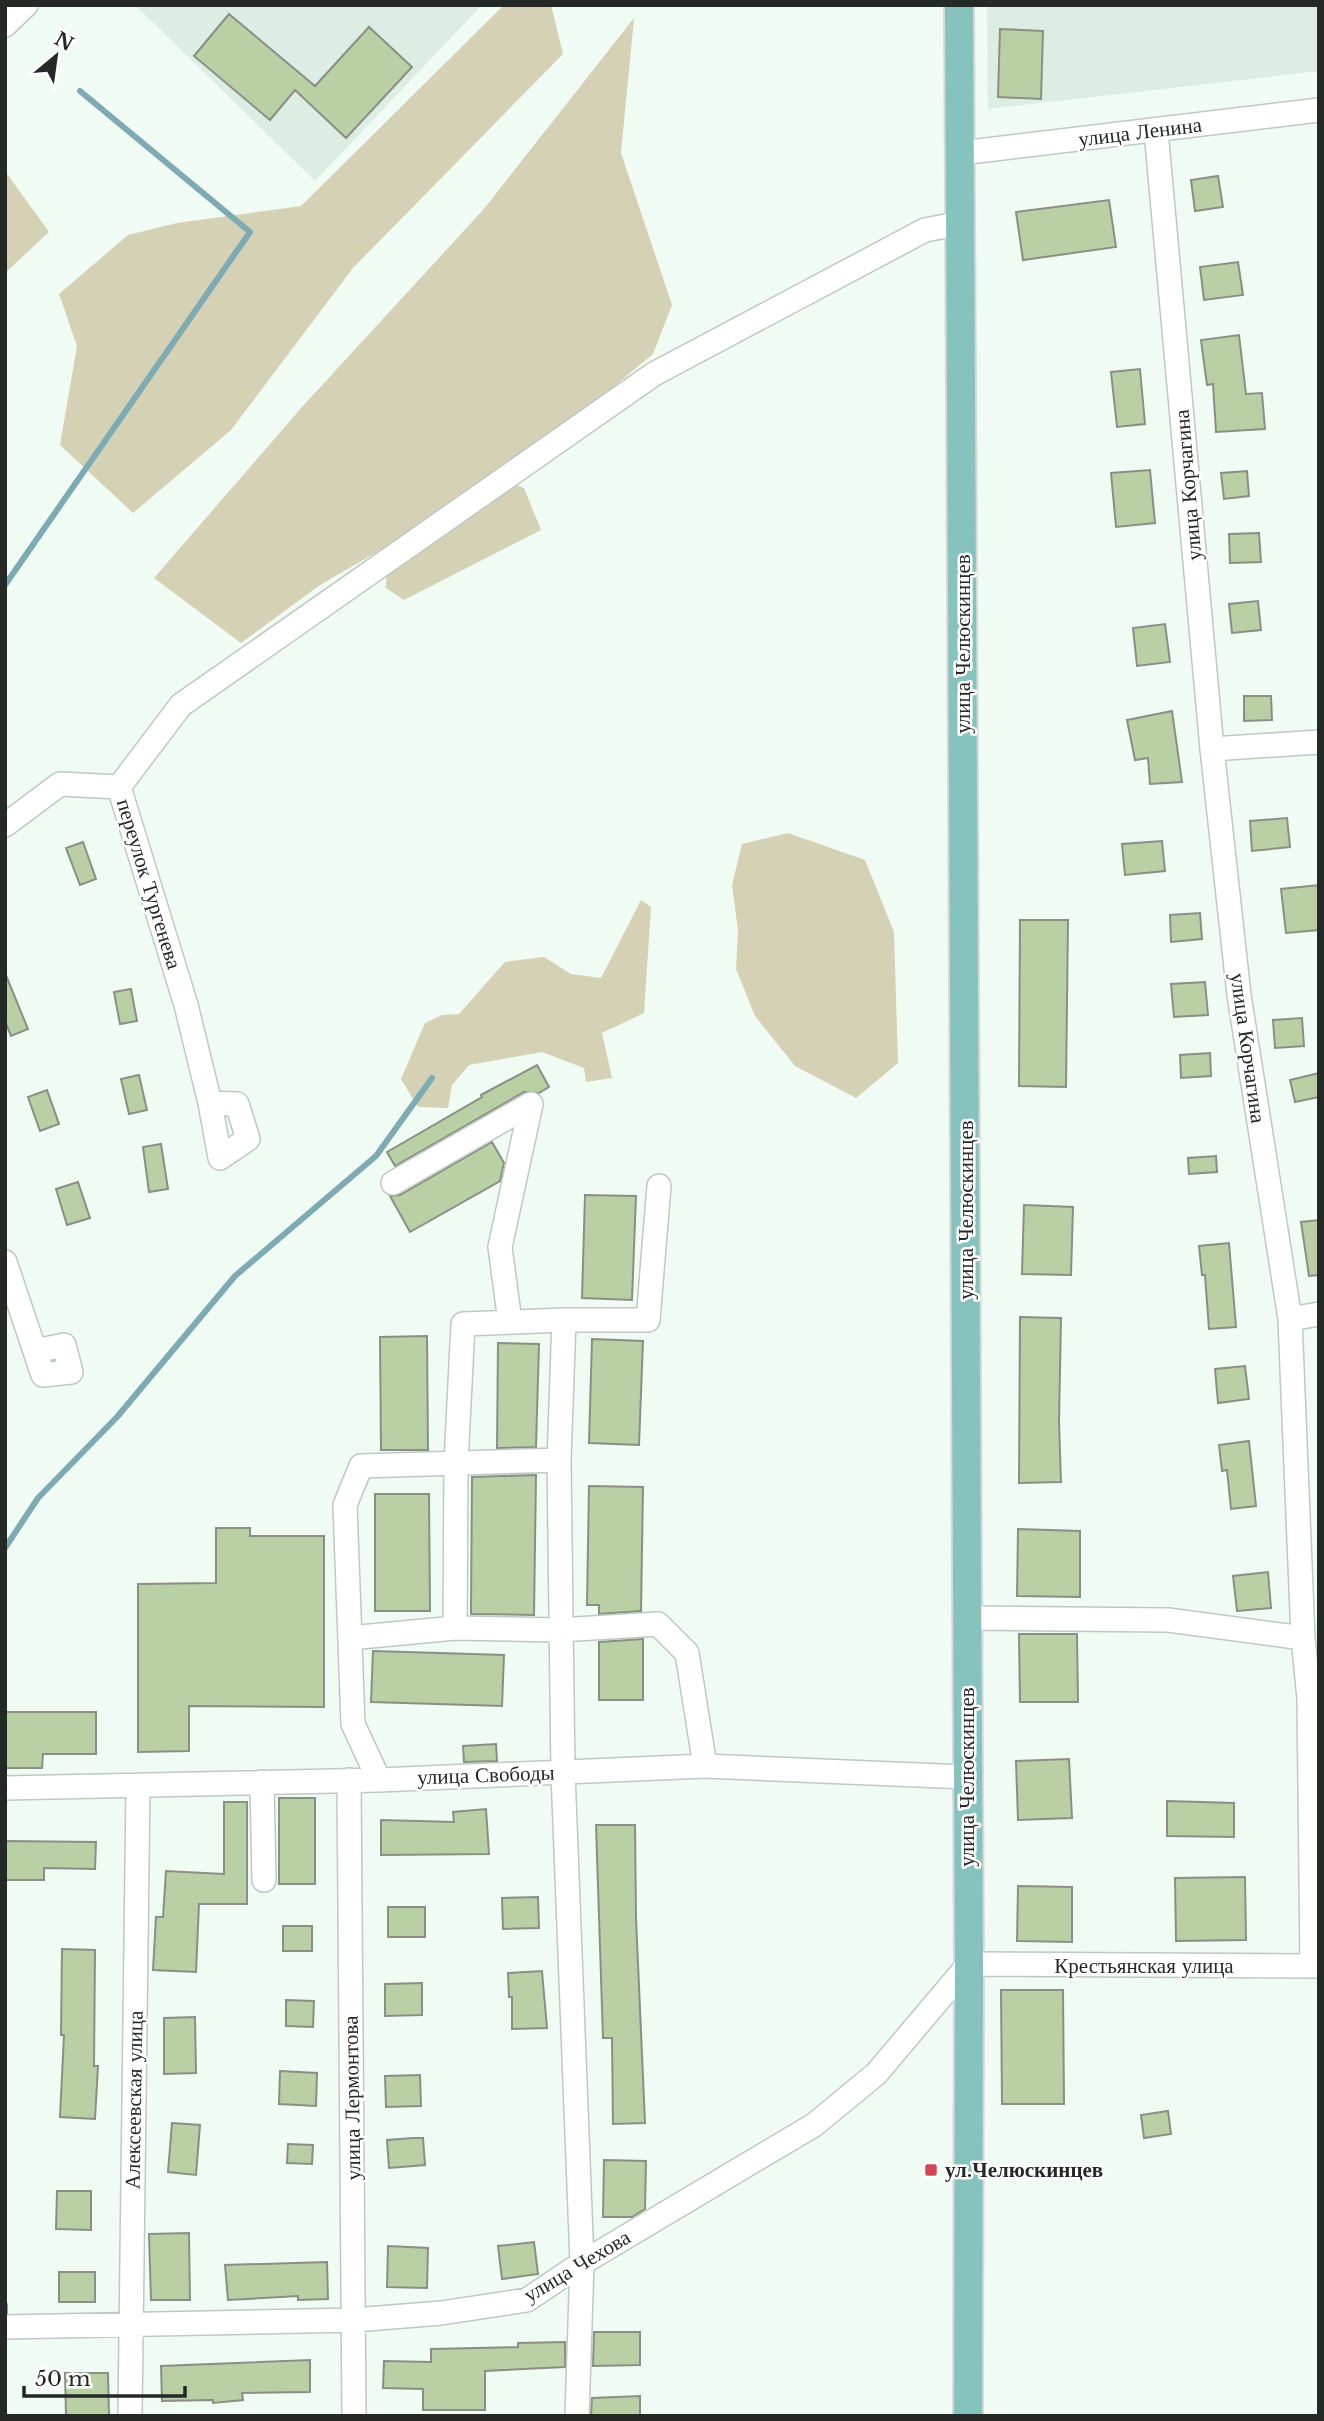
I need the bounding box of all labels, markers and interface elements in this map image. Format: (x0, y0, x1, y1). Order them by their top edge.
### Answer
north arrow (21, 21, 91, 91)
text: N (51, 27, 78, 56)
street label: улица Ленина (1077, 111, 1204, 152)
street label: улица Корчагина (1168, 408, 1208, 562)
street label: улица Челюскинцев (950, 554, 976, 734)
street label: переулок Тургенева (111, 796, 187, 973)
street label: улица Корчагина (1225, 971, 1272, 1126)
street label: улица Челюскинцев (953, 1120, 979, 1300)
street label: улица Челюскинцев (954, 1687, 980, 1867)
street label: улица Свободы (417, 1760, 555, 1790)
street label: Крестьянская улица (1054, 1953, 1234, 1979)
street label: Алексеевская улица (119, 2010, 149, 2190)
street label: улица Лермонтова (338, 2015, 366, 2181)
place label: ул.Челюскинцев (945, 2157, 1103, 2183)
marker: ул.Челюскинцев (923, 2162, 939, 2178)
street label: улица Чехова (519, 2224, 636, 2308)
scale bar (24, 2354, 186, 2398)
text: 50 m (35, 2366, 91, 2392)

